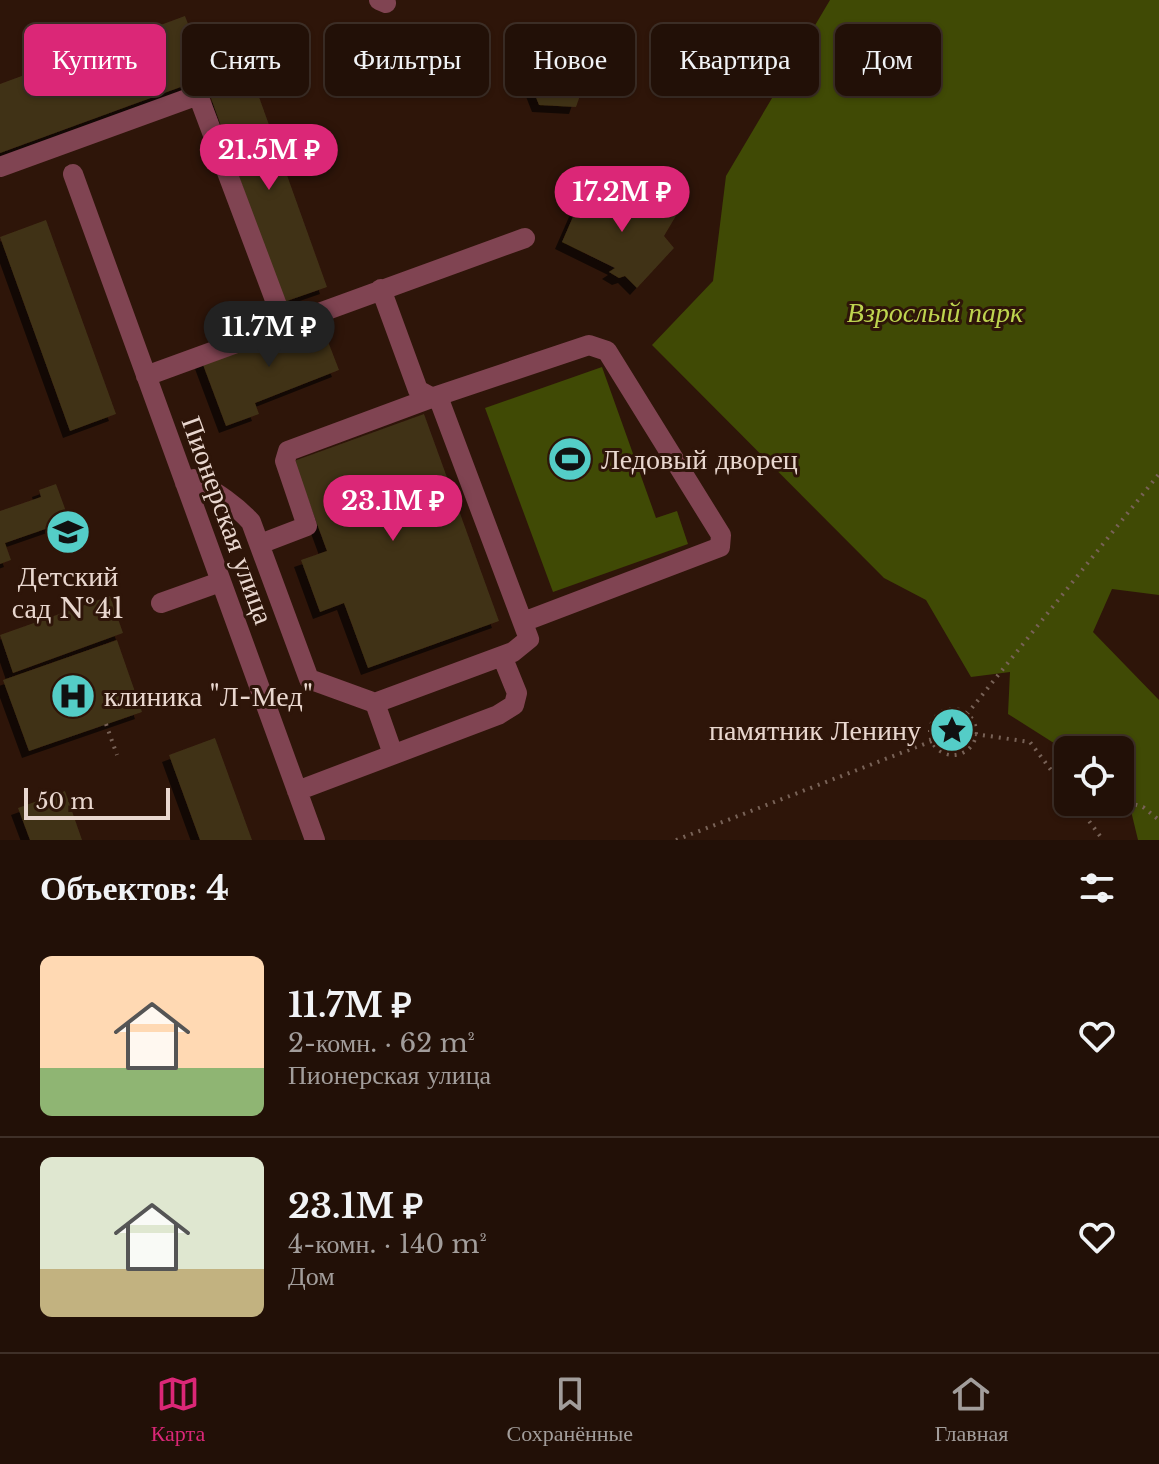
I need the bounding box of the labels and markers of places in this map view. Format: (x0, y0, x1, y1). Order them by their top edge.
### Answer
pin: 21.5M ₽ (195, 124, 343, 192)
pin: 17.2M ₽ (548, 166, 696, 234)
pin: 11.7M ₽ (195, 301, 343, 369)
sports icon: Ледовый дворец (546, 435, 594, 483)
place label: Ледовый дворец (601, 442, 798, 477)
pin: 23.1M ₽ (319, 475, 467, 543)
school or university icon: Детский сад №41 (44, 508, 92, 556)
place label: Детский сад №41 (12, 559, 124, 626)
hospital icon: клиника "Л-Мед" (49, 672, 97, 720)
place label: клиника "Л-Мед" (104, 679, 313, 714)
place icon: памятник Ленину (928, 706, 976, 754)
place label: памятник Ленину (709, 713, 921, 748)

